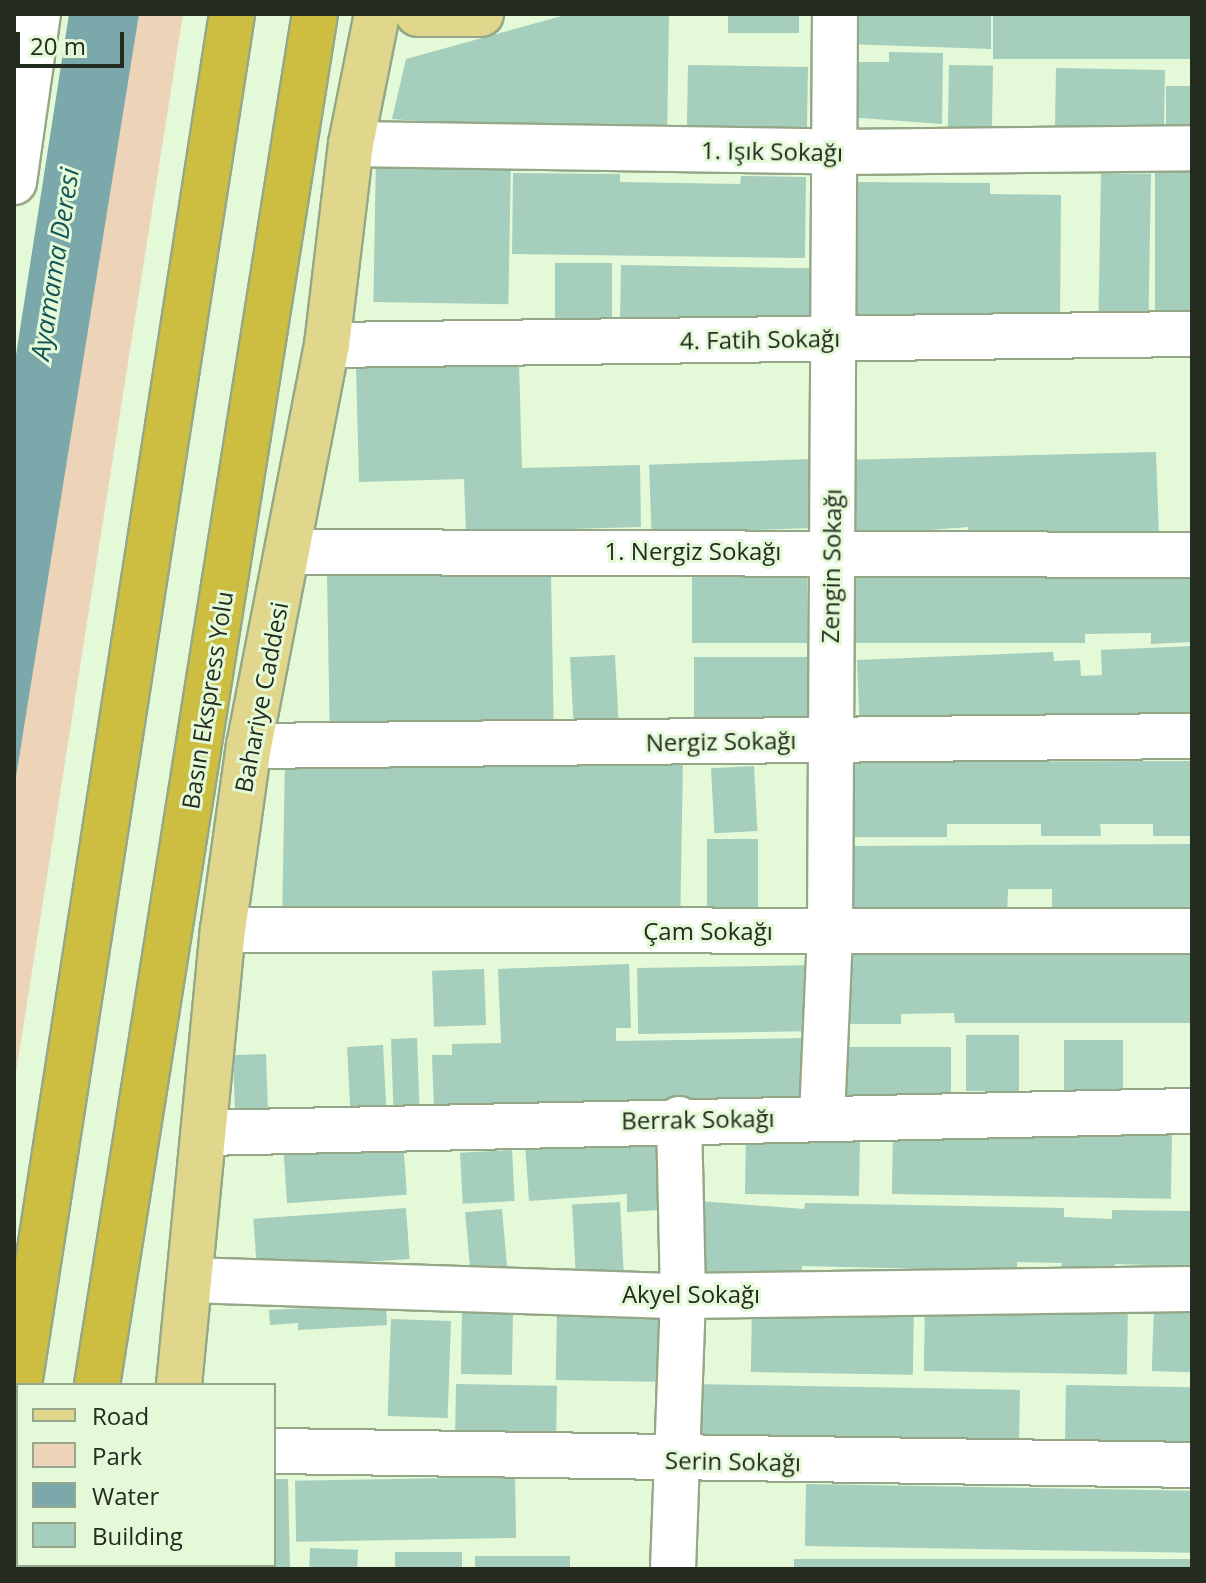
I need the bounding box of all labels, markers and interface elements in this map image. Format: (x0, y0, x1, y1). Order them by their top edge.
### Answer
scale bar (20, 16, 128, 66)
text: 20 m (30, 29, 86, 62)
street label: 1. Işık Sokağı (701, 135, 843, 167)
water label: Ayamama Deresi (24, 166, 86, 362)
street label: 4. Fatih Sokağı (680, 323, 840, 355)
street label: Zengin Sokağı (815, 488, 847, 644)
street label: 1. Nergiz Sokağı (605, 537, 781, 565)
street label: Basın Ekspress Yolu (176, 589, 238, 811)
street label: Bahariye Caddesi (228, 599, 294, 795)
street label: Nergiz Sokağı (645, 725, 797, 757)
street label: Çam Sokağı (643, 917, 773, 945)
street label: Berrak Sokağı (621, 1103, 775, 1135)
street label: Akyel Sokağı (622, 1280, 760, 1308)
legend (16, 1383, 276, 1567)
text: Road (92, 1399, 149, 1432)
text: Park (92, 1439, 142, 1472)
street label: Serin Sokağı (665, 1445, 801, 1477)
text: Water (92, 1479, 159, 1512)
text: Building (92, 1519, 183, 1552)

